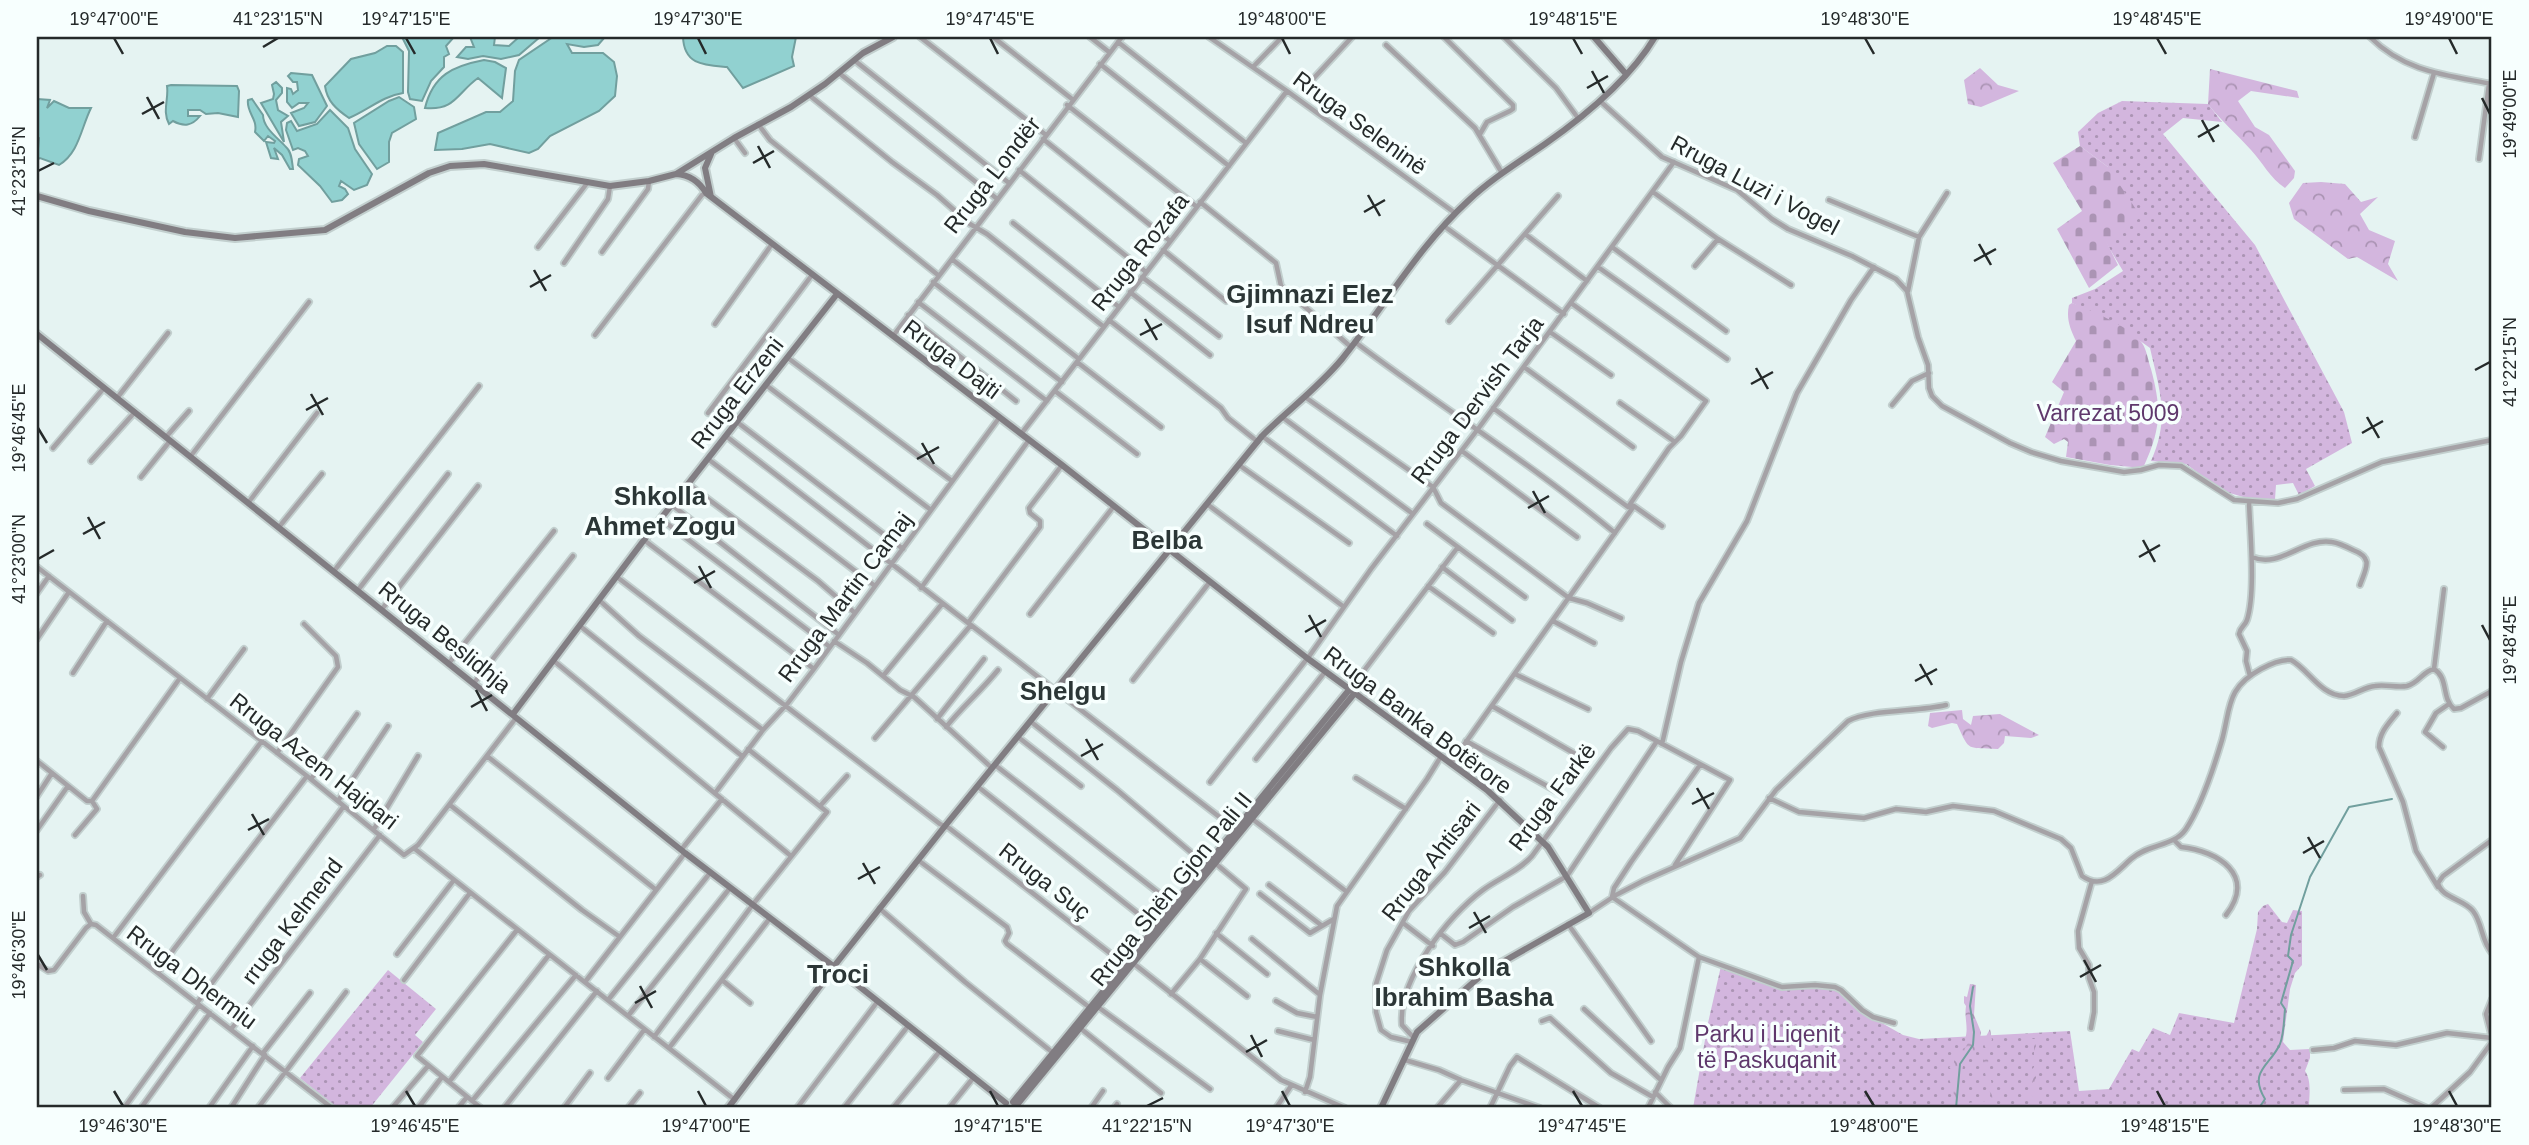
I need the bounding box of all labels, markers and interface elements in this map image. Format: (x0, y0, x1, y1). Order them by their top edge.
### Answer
text: 19°47'00"E (69, 9, 159, 29)
text: 41°23'15"N (233, 9, 323, 29)
text: 19°47'15"E (361, 9, 451, 29)
text: 19°47'30"E (653, 9, 743, 29)
text: 19°47'45"E (945, 9, 1035, 29)
text: 19°48'00"E (1237, 9, 1327, 29)
text: 19°48'15"E (1528, 9, 1618, 29)
text: 19°48'30"E (1820, 9, 1910, 29)
text: 19°48'45"E (2112, 9, 2202, 29)
text: 19°49'00"E (2404, 9, 2494, 29)
street label: Rruga Seleninë (1288, 66, 1432, 180)
text: 19°49'00"E (2500, 69, 2520, 159)
street label: Rruga Londër (938, 111, 1046, 238)
text: 41°23'15"N (9, 126, 29, 216)
street label: Rruga Luzi i Vogel (1666, 130, 1844, 240)
street label: Rruga Rozafa (1086, 188, 1194, 316)
district label: Gjimnazi Elez Isuf Ndreu (1226, 279, 1394, 339)
street label: Rruga Dervish Tarja (1406, 311, 1549, 489)
street label: Rruga Dajti (898, 314, 1006, 404)
text: 41°22'15"N (2500, 317, 2520, 407)
street label: Rruga Erzeni (685, 332, 789, 454)
text: 19°46'45"E (9, 383, 29, 473)
park label: Varrezat 5009 (2037, 400, 2179, 426)
district label: Shkolla Ahmet Zogu (584, 481, 736, 541)
street label: Rruga Martin Camaj (773, 507, 917, 687)
text: 41°23'00"N (9, 514, 29, 604)
district label: Belba (1132, 525, 1203, 555)
street label: Rruga Beslidhja (374, 576, 516, 698)
text: 19°48'45"E (2500, 595, 2520, 685)
street label: Rruga Banka Botërore (1319, 641, 1517, 799)
district label: Shelgu (1020, 676, 1106, 706)
street label: Rruga Azem Hajdari (225, 687, 403, 835)
street label: Rruga Farkë (1503, 738, 1601, 856)
street label: Rruga Shën Gjon Pali II (1085, 787, 1257, 991)
street label: Rruga Ahtisari (1376, 796, 1486, 926)
street label: Rruga Suç (994, 837, 1096, 925)
street label: rruga Kelmend (236, 853, 348, 989)
text: 19°46'30"E (9, 910, 29, 1000)
street label: Rruga Dhermiu (122, 920, 262, 1034)
district label: Shkolla Ibrahim Basha (1374, 952, 1554, 1012)
district label: Troci (807, 959, 869, 989)
park label: Parku i Liqenit të Paskuqanit (1694, 1021, 1840, 1073)
text: 19°46'30"E (78, 1116, 168, 1136)
text: 19°46'45"E (370, 1116, 460, 1136)
text: 19°47'00"E (661, 1116, 751, 1136)
text: 19°47'15"E (953, 1116, 1043, 1136)
text: 41°22'15"N (1102, 1116, 1192, 1136)
text: 19°47'30"E (1245, 1116, 1335, 1136)
text: 19°47'45"E (1537, 1116, 1627, 1136)
text: 19°48'00"E (1829, 1116, 1919, 1136)
text: 19°48'15"E (2120, 1116, 2210, 1136)
text: 19°48'30"E (2412, 1116, 2502, 1136)

